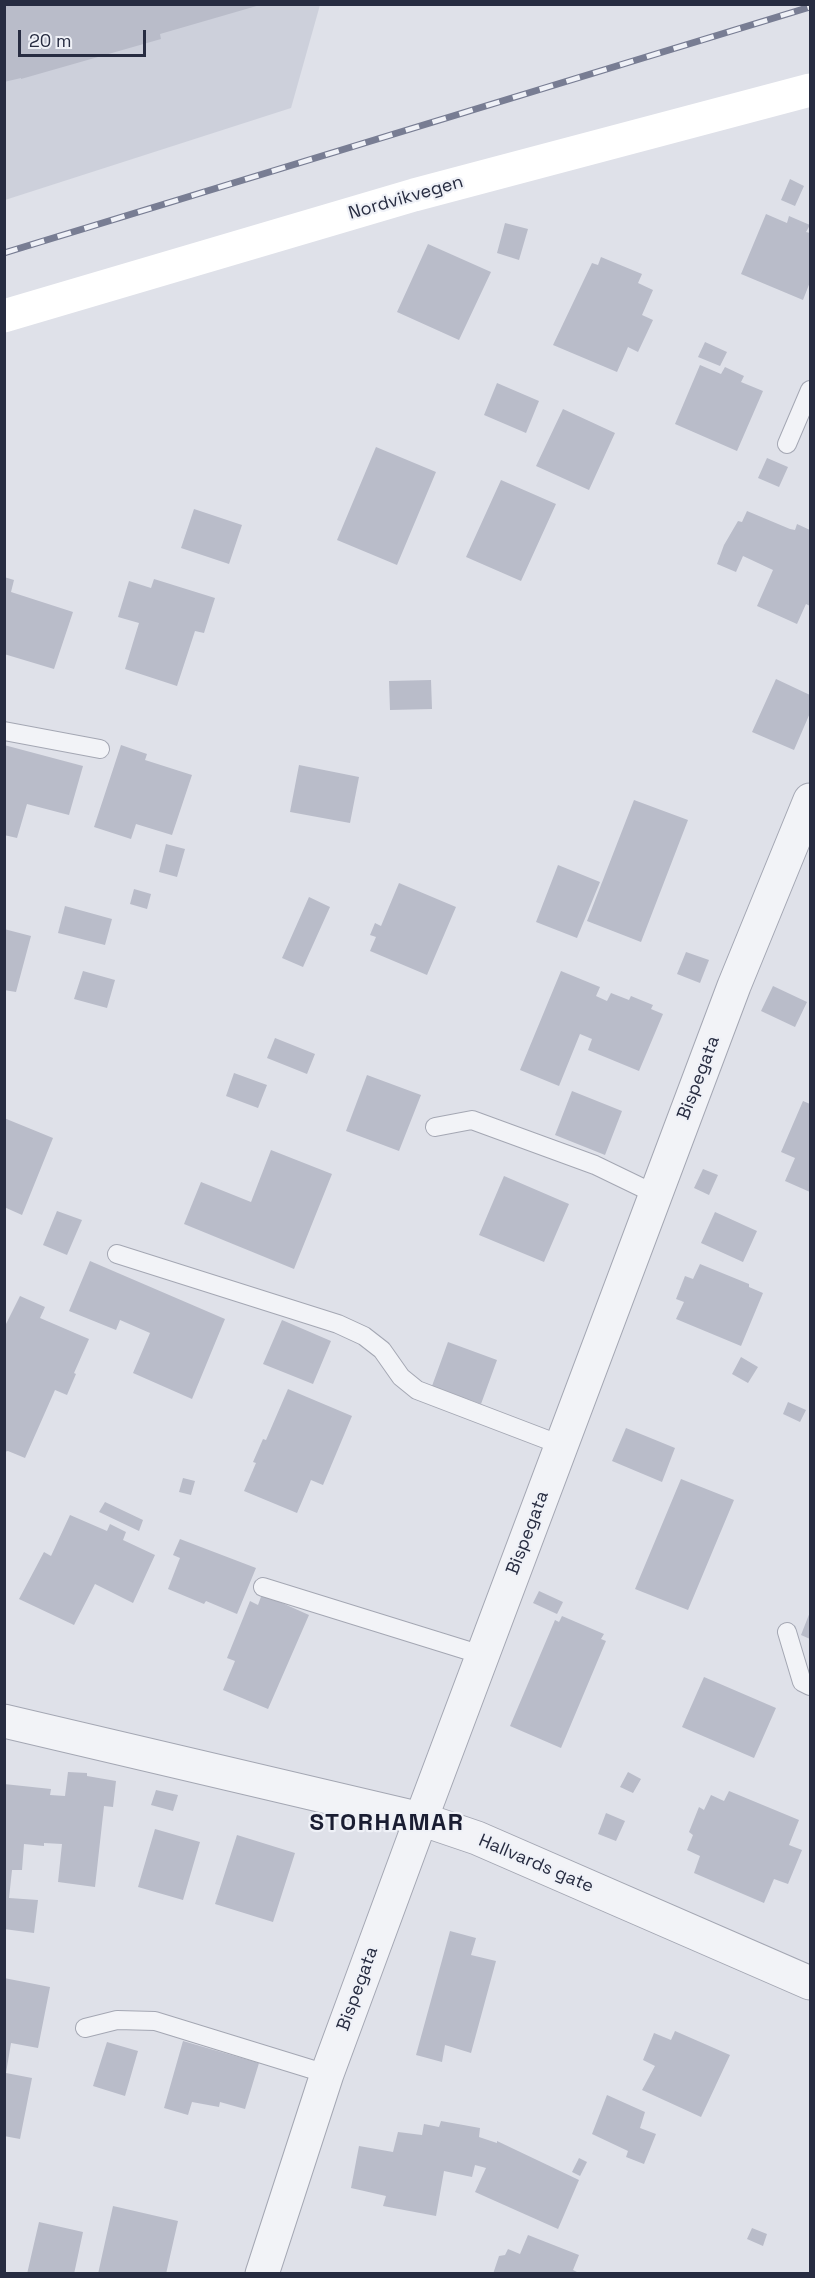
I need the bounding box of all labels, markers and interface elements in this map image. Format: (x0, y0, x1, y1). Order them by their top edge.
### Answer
scale bar (21, 18, 148, 56)
text: 20 m (29, 29, 72, 52)
street label: Nordvikvegen (346, 171, 466, 225)
street label: Bispegata (673, 1033, 725, 1123)
street label: Bispegata (502, 1488, 554, 1578)
district label: STORHAMAR (310, 1809, 464, 1837)
street label: Hallvards gate (475, 1830, 597, 1898)
street label: Bispegata (333, 1944, 383, 2034)

